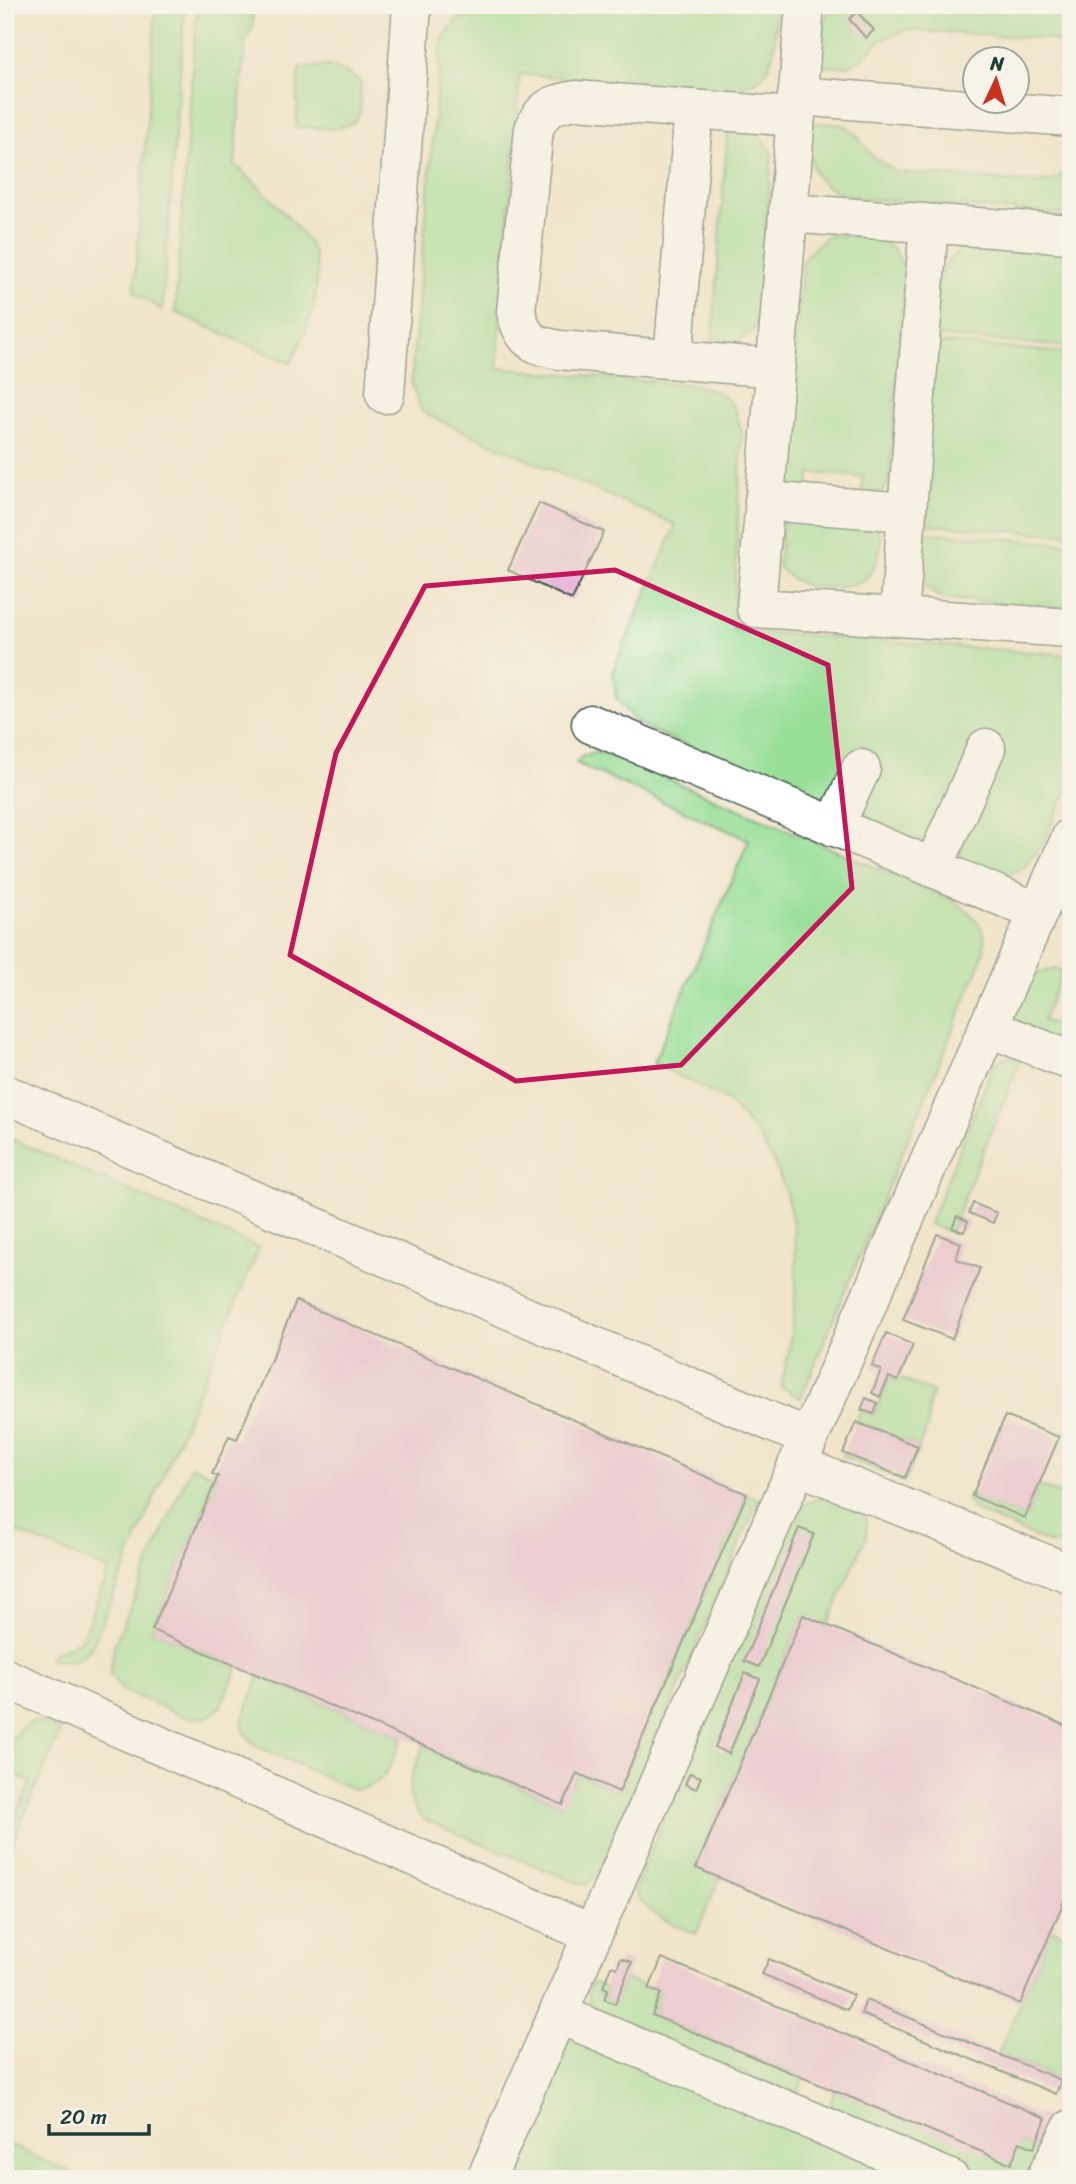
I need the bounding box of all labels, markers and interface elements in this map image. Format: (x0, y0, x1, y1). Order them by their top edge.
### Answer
north arrow (960, 46, 1030, 116)
text: N (988, 47, 1006, 81)
scale bar (49, 2093, 149, 2137)
text: 20 m (60, 2098, 107, 2136)

